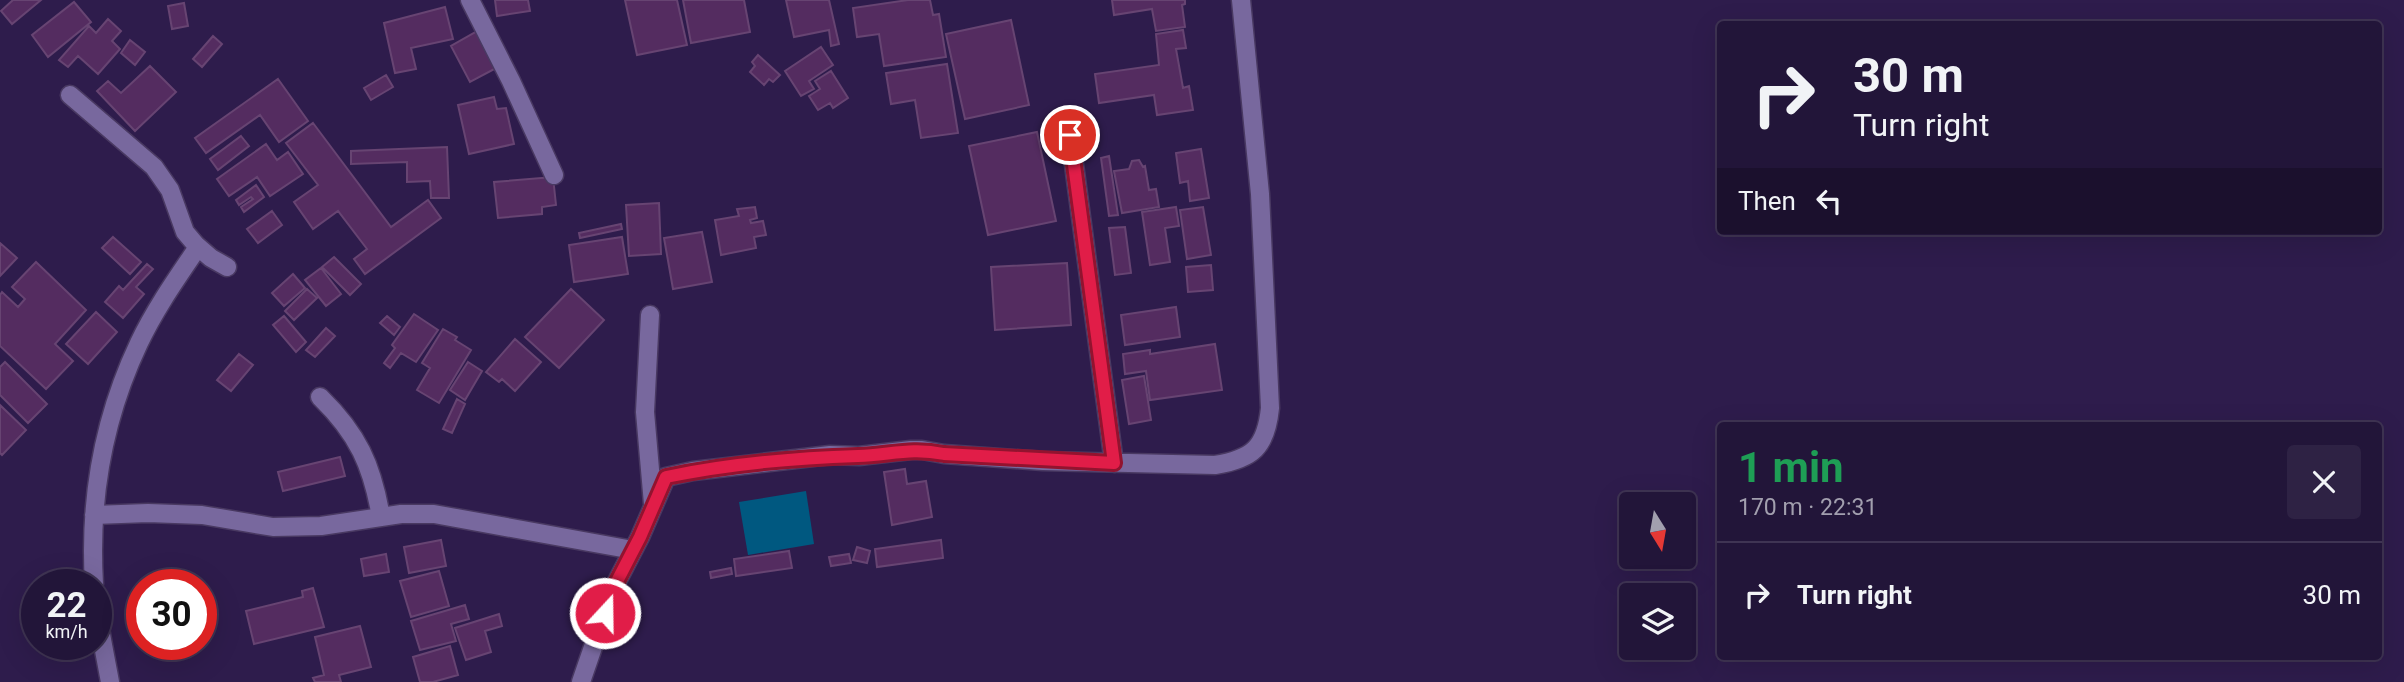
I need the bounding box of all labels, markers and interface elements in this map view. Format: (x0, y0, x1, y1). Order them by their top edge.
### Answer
text: 30 m (1853, 47, 1964, 104)
icon: right (1738, 49, 1829, 140)
pin (1040, 105, 1100, 165)
text: Turn right (1853, 106, 1989, 144)
icon: arrive (1051, 116, 1089, 154)
icon: left (1810, 182, 1848, 220)
text: Then (1738, 186, 1796, 216)
text: 1 min (1738, 443, 1844, 492)
button: close (2287, 445, 2361, 519)
north arrow (1619, 492, 1696, 569)
map controls (1619, 492, 1696, 660)
text: 170 m · 22:31 (1738, 494, 1877, 521)
speed limit sign: 30 (126, 569, 217, 660)
position arrow (568, 576, 642, 650)
icon: right (1738, 576, 1776, 614)
text: Turn right (1797, 580, 1912, 610)
text: 30 m (2303, 580, 2361, 610)
button: layers (1619, 583, 1696, 660)
text: 22 (46, 585, 87, 626)
text: km/h (45, 621, 88, 642)

